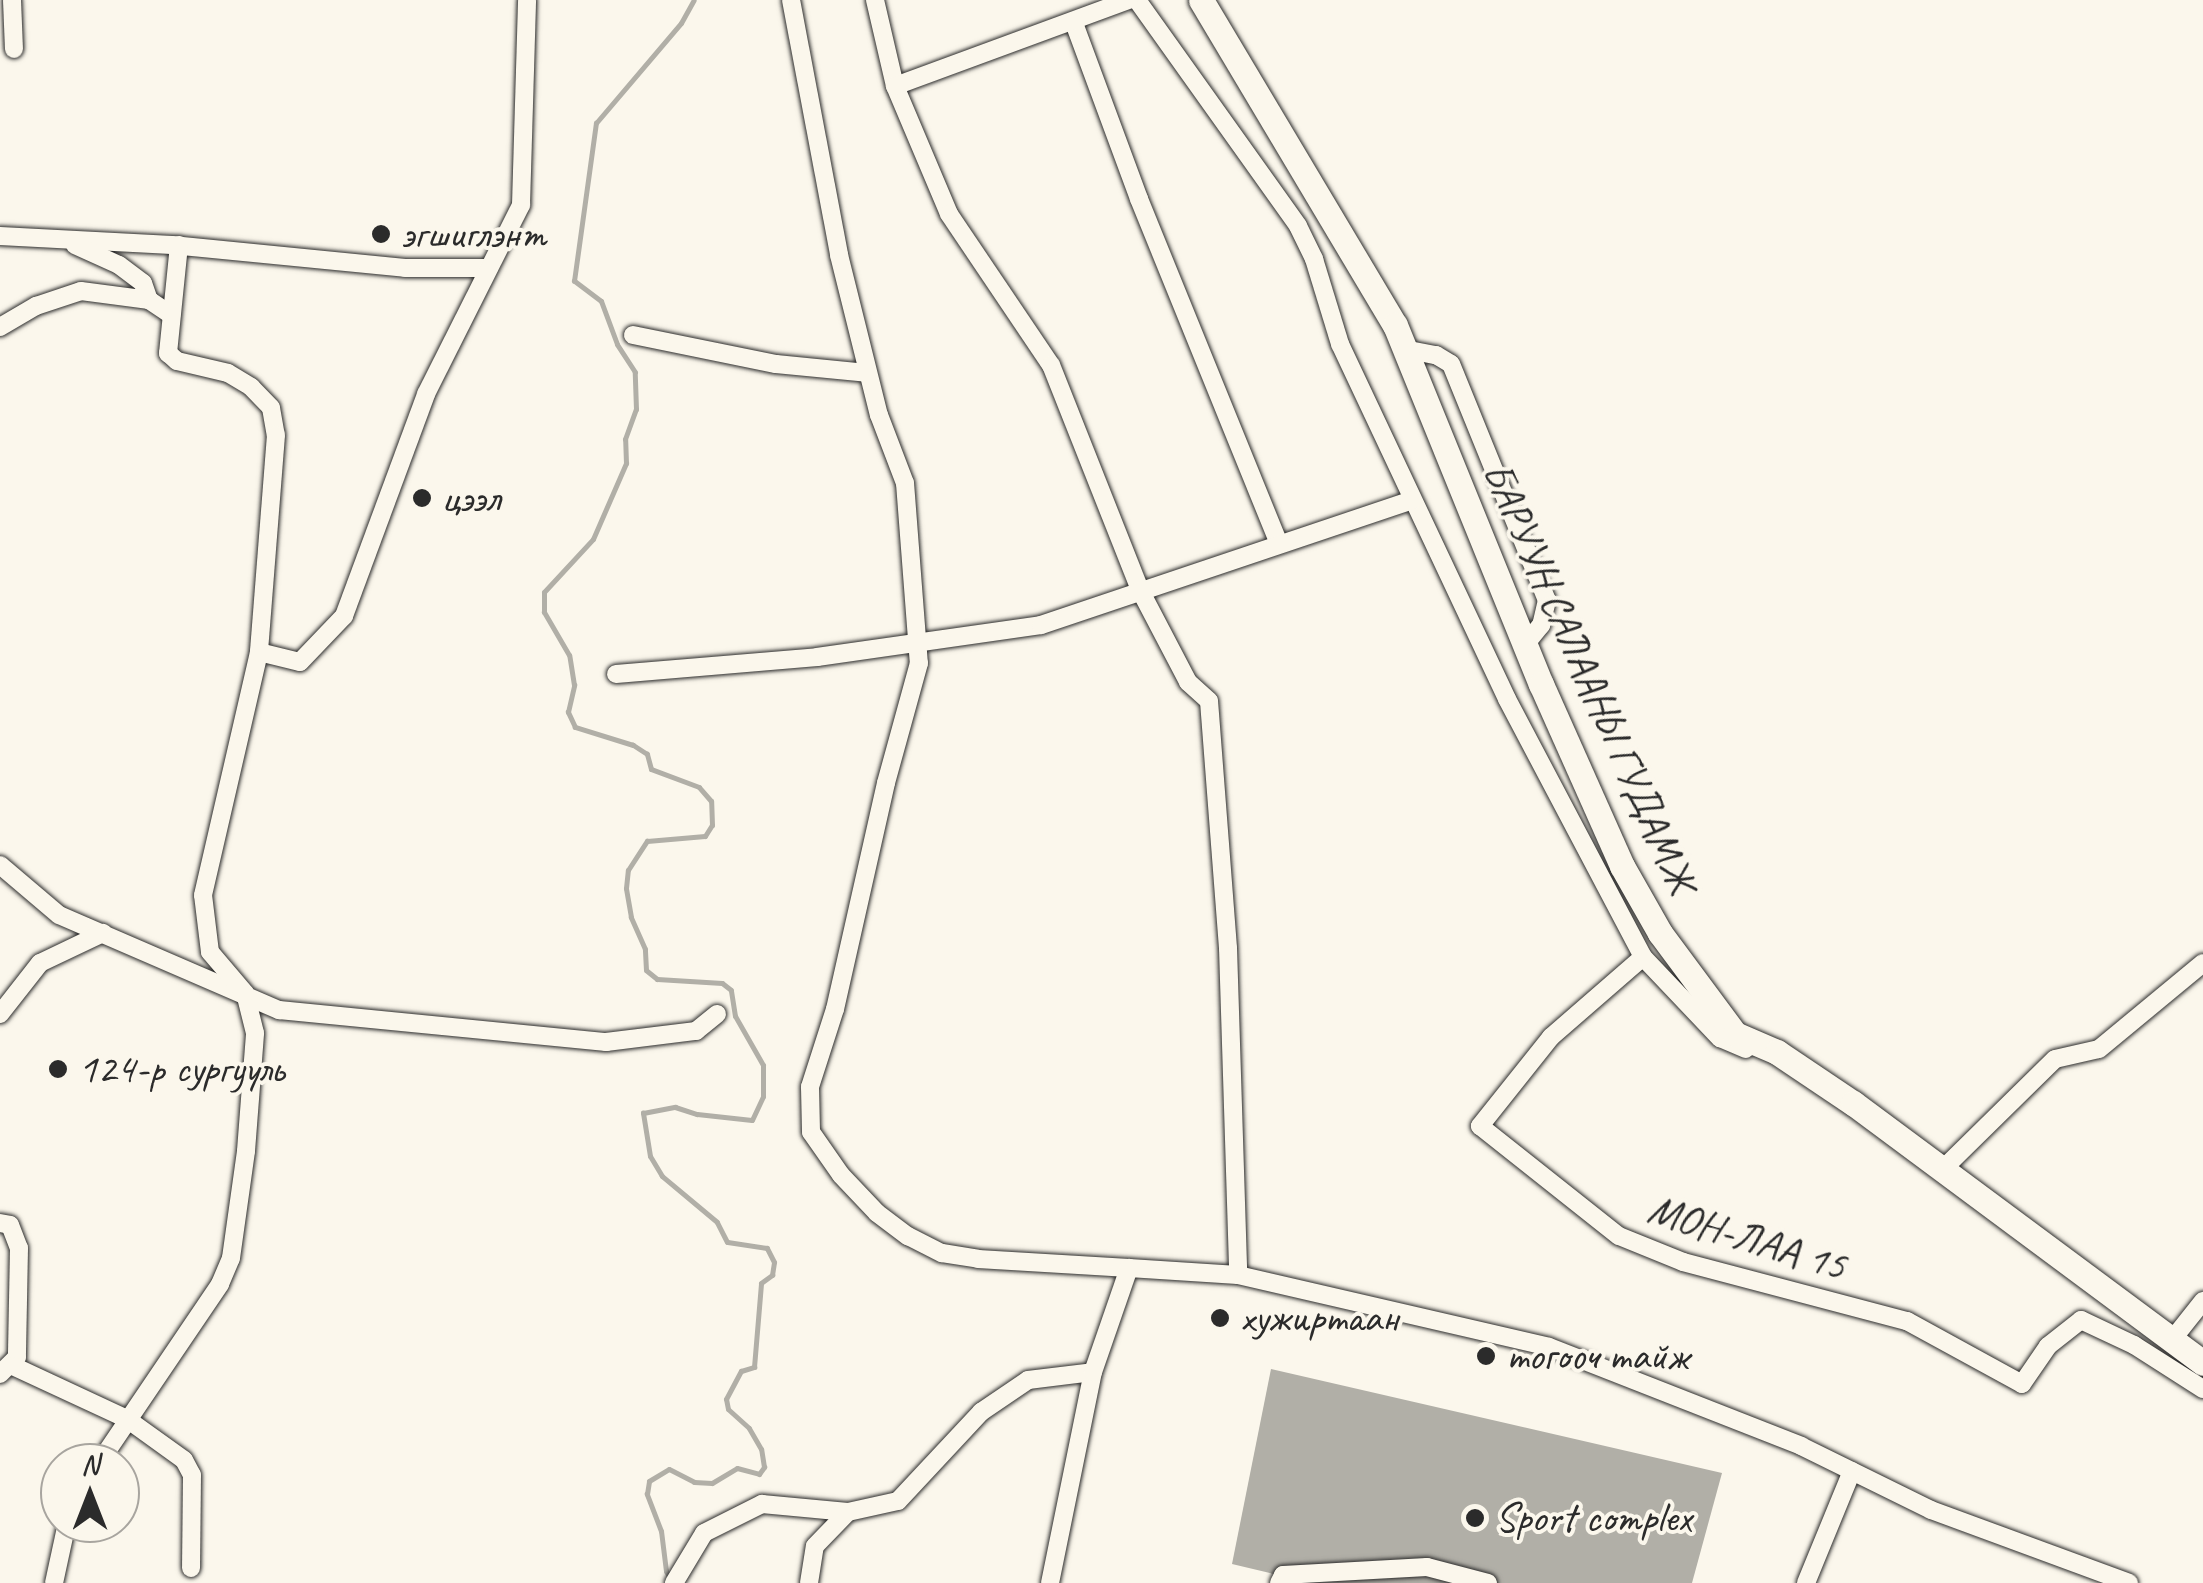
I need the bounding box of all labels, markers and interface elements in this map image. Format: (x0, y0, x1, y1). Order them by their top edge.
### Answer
place label: эгшиглэнт (401, 209, 546, 259)
marker: эгшиглэнт (370, 223, 392, 245)
street label: БАРУУН САЛААНЫ ГУДАМЖ (1471, 454, 1707, 902)
place label: цээл (442, 473, 500, 523)
marker: цээл (411, 487, 433, 509)
place label: 124-р сургууль (78, 1044, 283, 1094)
marker: 124-р сургууль (47, 1058, 69, 1080)
street label: МОН-ЛАА 15 (1642, 1184, 1852, 1292)
place label: хужиртаан (1240, 1293, 1398, 1343)
marker: хужиртаан (1209, 1307, 1231, 1329)
place label: тогооч тайж (1506, 1331, 1689, 1381)
marker: тогооч тайж (1475, 1345, 1497, 1367)
north arrow (40, 1443, 140, 1543)
text: N (81, 1447, 99, 1482)
place label: Sport complex (1495, 1493, 1692, 1543)
marker: Sport complex (1464, 1507, 1486, 1529)

